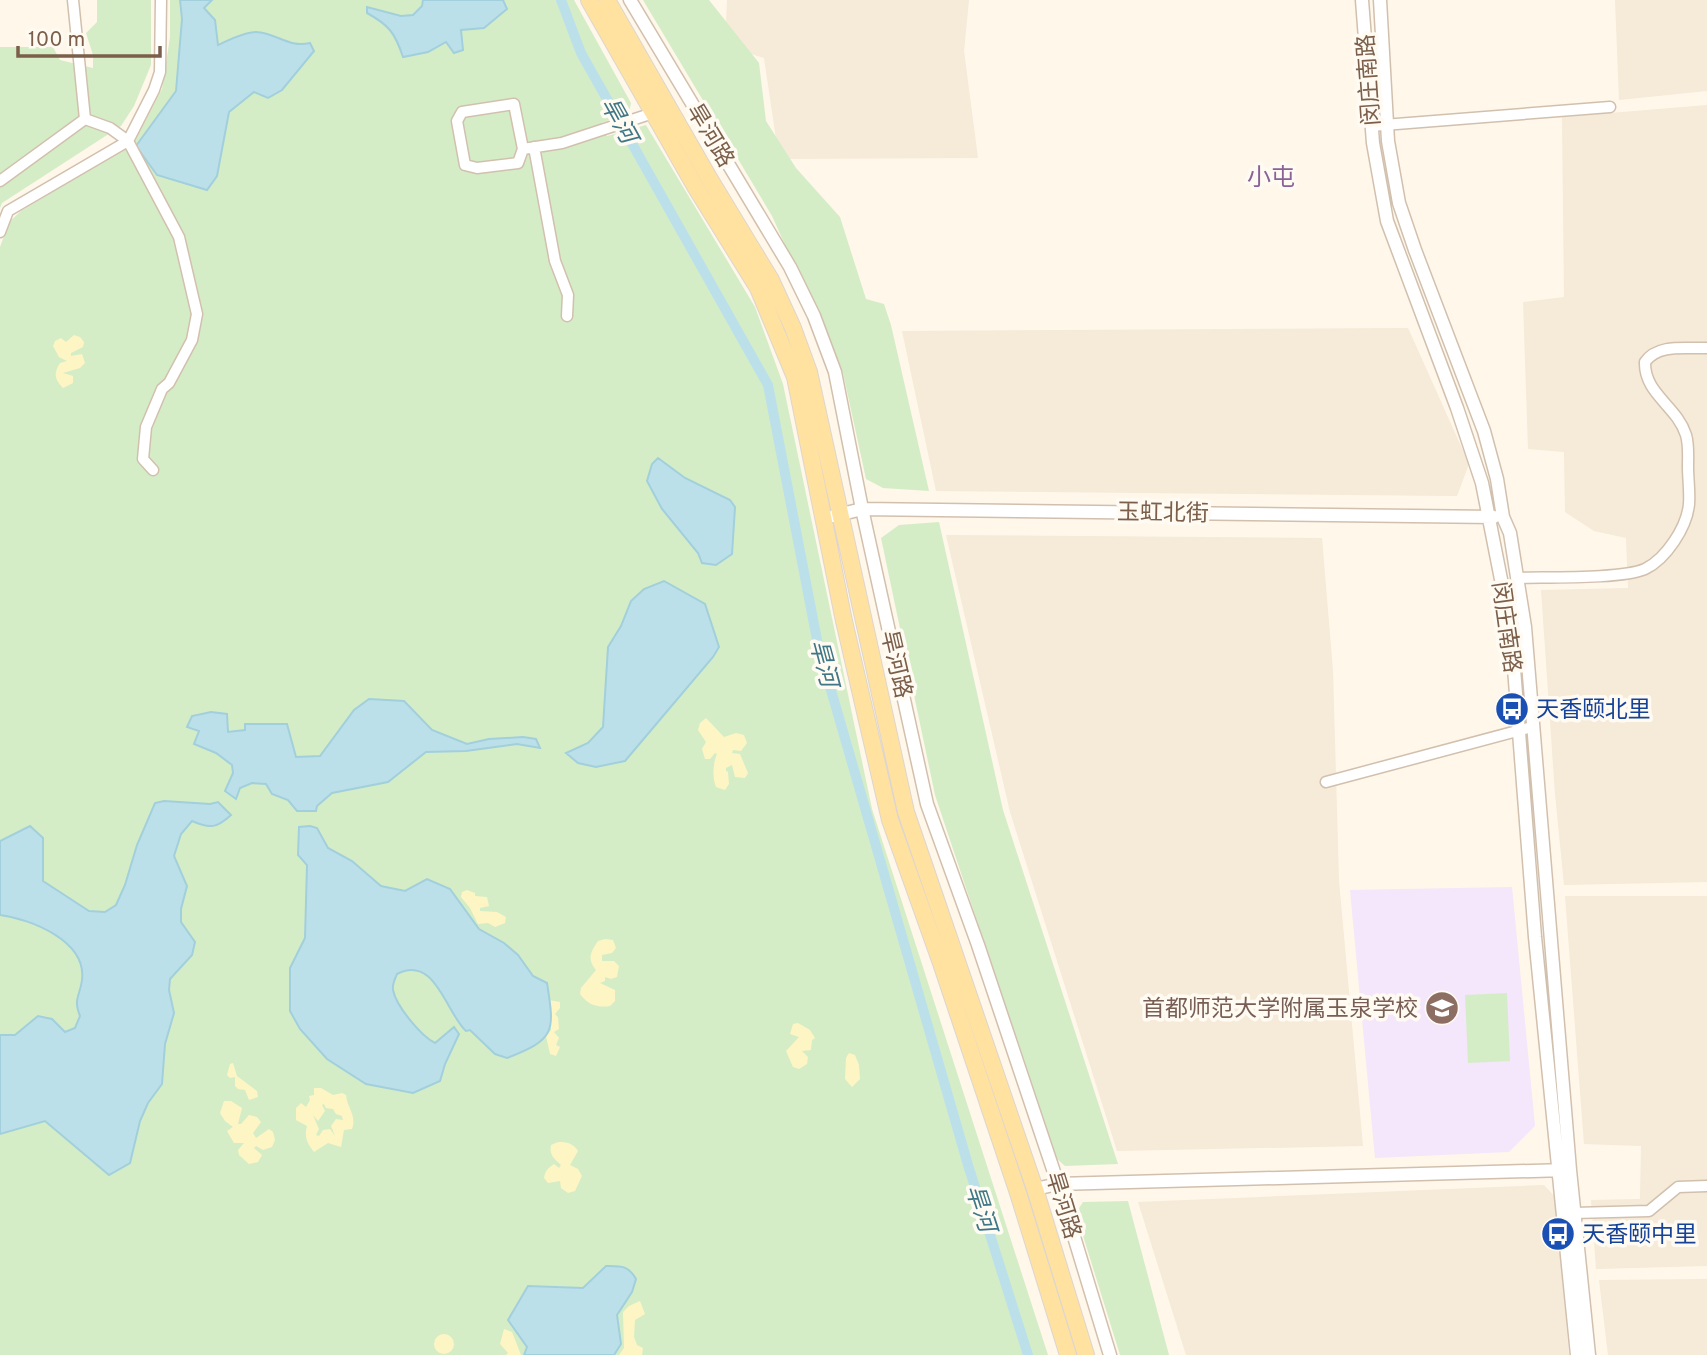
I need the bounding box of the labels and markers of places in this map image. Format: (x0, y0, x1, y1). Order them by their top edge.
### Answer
bus stop icon: 天香颐北里 (1493, 690, 1531, 728)
place label: 天香颐北里 (1536, 697, 1651, 726)
school or university icon: 首都师范大学附属玉泉学校 (1423, 989, 1461, 1027)
place label: 首都师范大学附属玉泉学校 (1142, 996, 1418, 1025)
bus stop icon: 天香颐中里 (1539, 1215, 1577, 1253)
place label: 天香颐中里 (1582, 1222, 1697, 1251)

